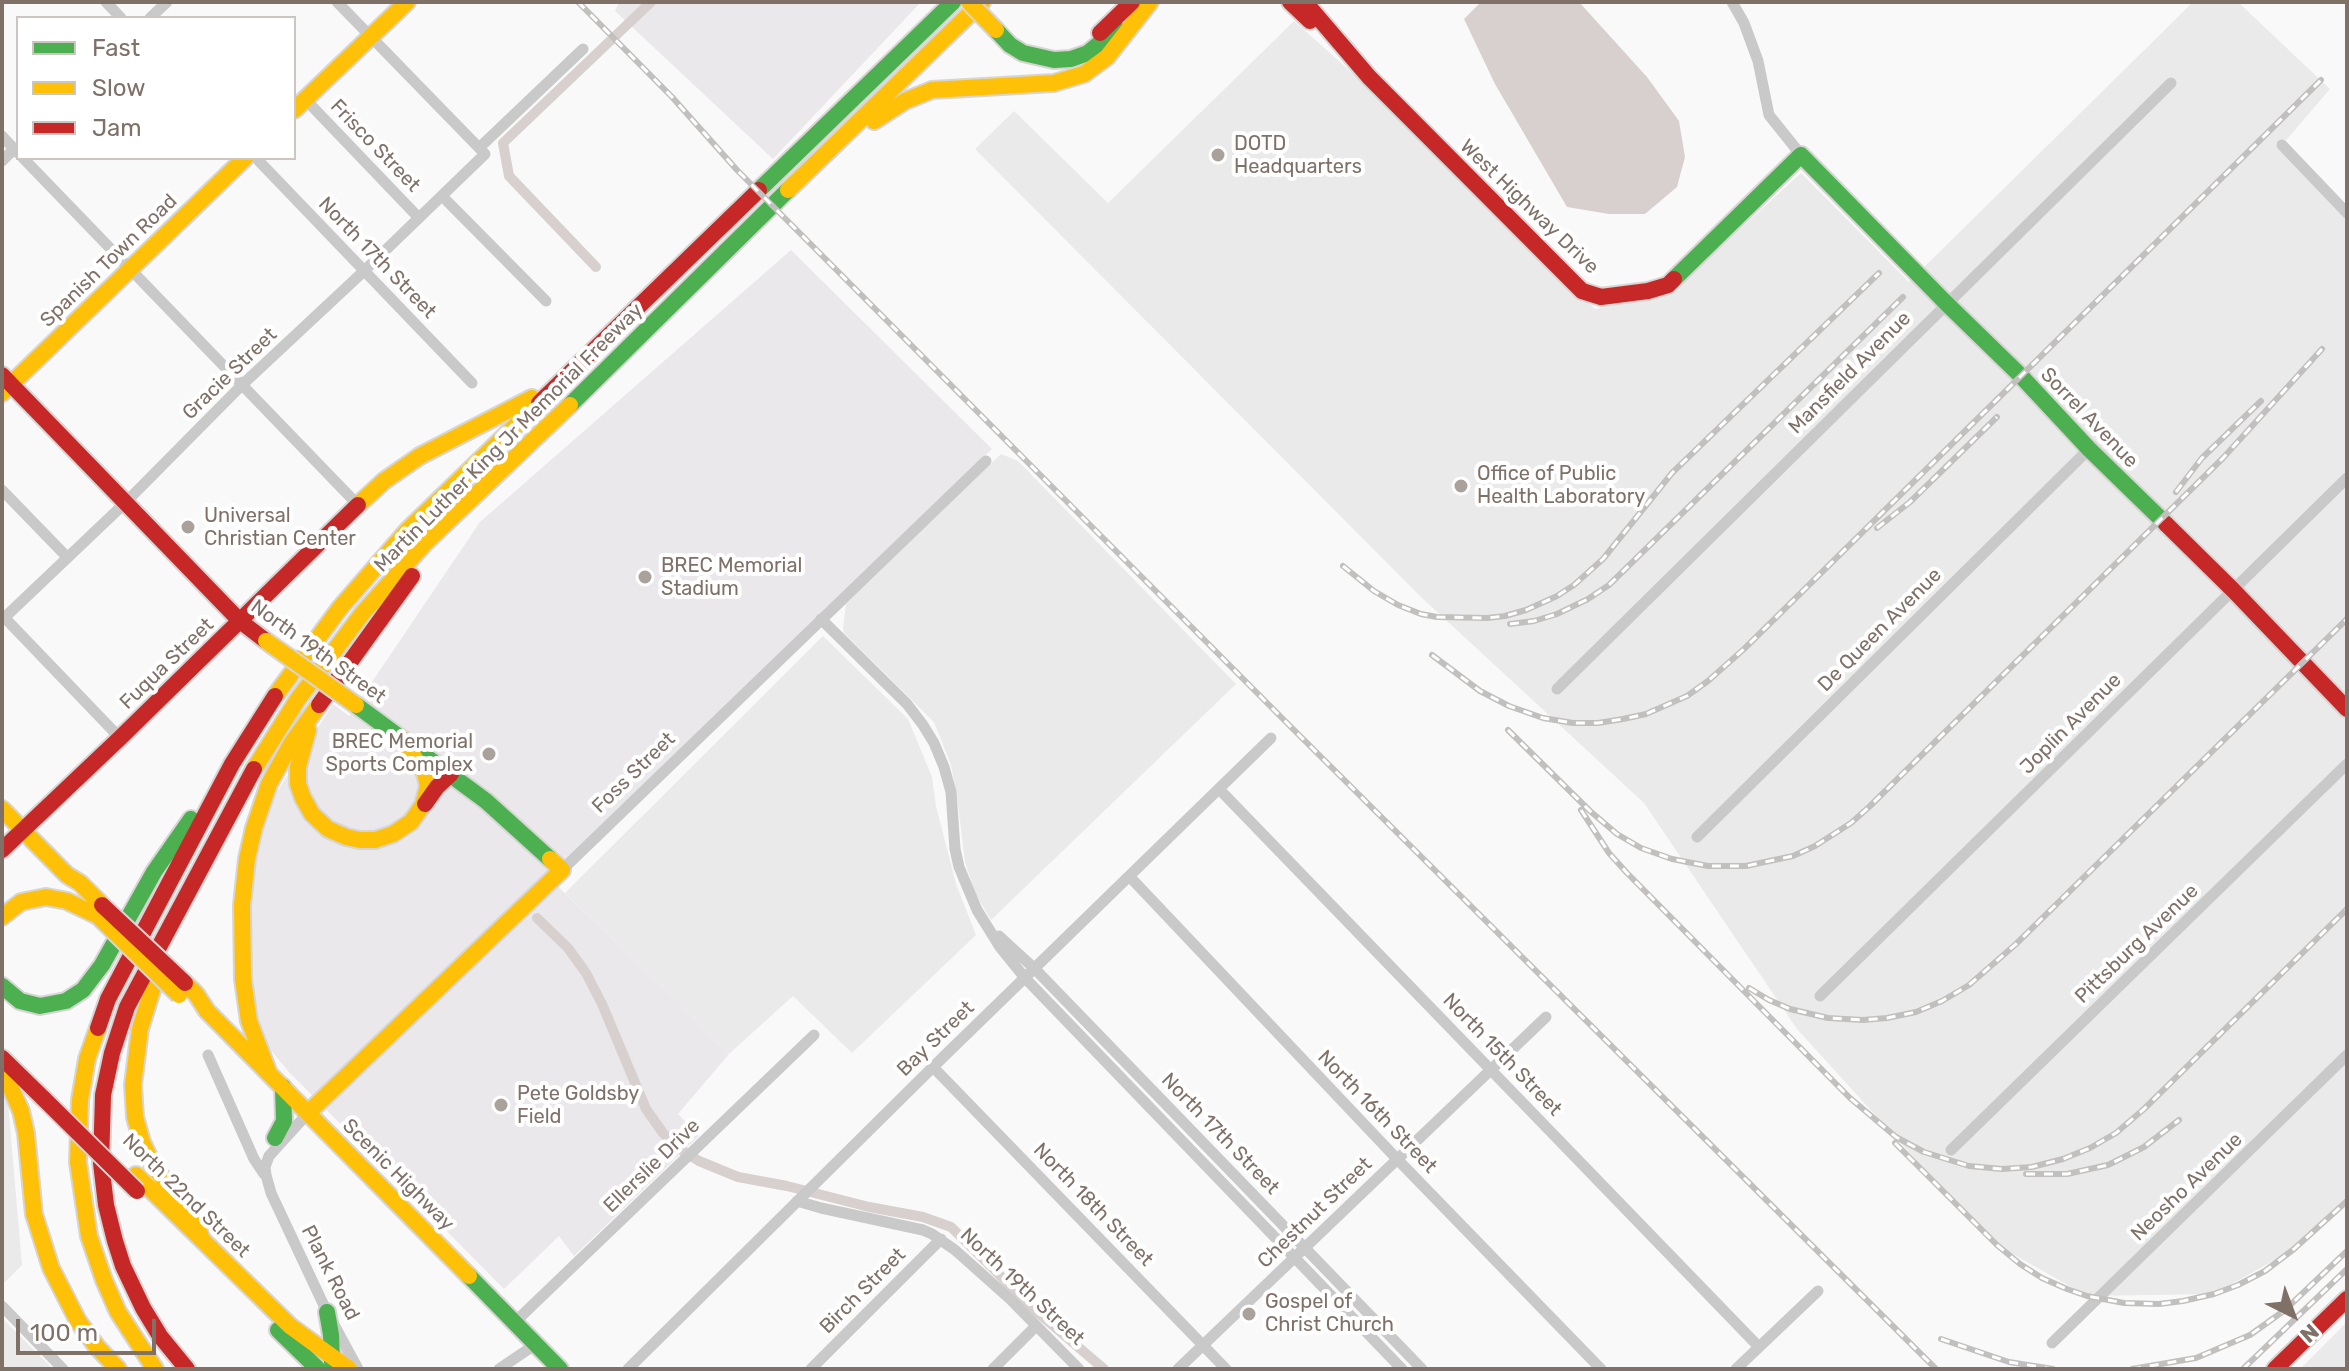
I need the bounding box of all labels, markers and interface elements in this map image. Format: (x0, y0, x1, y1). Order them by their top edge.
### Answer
legend (16, 16, 296, 160)
text: Fast (92, 34, 140, 62)
text: Slow (92, 74, 145, 102)
street label: Frisco Street (325, 95, 425, 197)
text: Jam (92, 114, 142, 142)
place label: DOTD Headquarters (1234, 132, 1362, 179)
street label: West Highway Drive (1455, 135, 1603, 279)
marker: DOTD Headquarters (1209, 146, 1227, 164)
street label: Spanish Town Road (36, 190, 182, 332)
street label: North 17th Street (313, 192, 441, 324)
street label: Martin Luther King Jr Memorial Freeway (370, 299, 648, 577)
street label: Mansfield Avenue (1784, 307, 1916, 439)
street label: Gracie Street (178, 323, 282, 425)
street label: Sorrel Avenue (2035, 363, 2143, 473)
place label: Office of Public Health Laboratory (1477, 462, 1645, 509)
marker: Office of Public Health Laboratory (1452, 477, 1470, 495)
place label: Universal Christian Center (204, 504, 356, 551)
marker: Universal Christian Center (179, 518, 197, 536)
place label: BREC Memorial Stadium (661, 554, 802, 601)
street label: De Queen Avenue (1813, 563, 1947, 697)
marker: BREC Memorial Stadium (636, 568, 654, 586)
street label: North 19th Street (246, 595, 390, 709)
street label: Fuqua Street (115, 613, 219, 715)
street label: Joplin Avenue (2016, 669, 2126, 779)
street label: Foss Street (588, 728, 680, 818)
place label: BREC Memorial Sports Complex (326, 730, 473, 777)
marker: BREC Memorial Sports Complex (480, 745, 498, 763)
street label: Pittsburg Avenue (2070, 879, 2204, 1009)
street label: North 15th Street (1437, 989, 1567, 1121)
street label: Bay Street (892, 996, 980, 1082)
street label: North 16th Street (1312, 1046, 1442, 1178)
street label: North 17th Street (1156, 1068, 1284, 1200)
place label: Pete Goldsby Field (517, 1082, 639, 1129)
marker: Pete Goldsby Field (492, 1096, 510, 1114)
street label: Scenic Highway (337, 1114, 459, 1236)
street label: Ellerslie Drive (599, 1114, 705, 1218)
street label: Neosho Avenue (2126, 1128, 2248, 1246)
street label: North 22nd Street (117, 1129, 255, 1263)
street label: North 18th Street (1028, 1138, 1158, 1272)
street label: Chestnut Street (1253, 1152, 1377, 1274)
street label: Plank Road (296, 1221, 364, 1325)
street label: North 19th Street (955, 1223, 1089, 1351)
street label: Birch Street (815, 1243, 911, 1339)
north arrow (2253, 1275, 2333, 1355)
place label: Gospel of Christ Church (1265, 1290, 1394, 1337)
scale bar (20, 1303, 160, 1353)
marker: Gospel of Christ Church (1240, 1305, 1258, 1323)
text: N (2294, 1318, 2324, 1349)
text: 100 m (30, 1319, 98, 1347)

